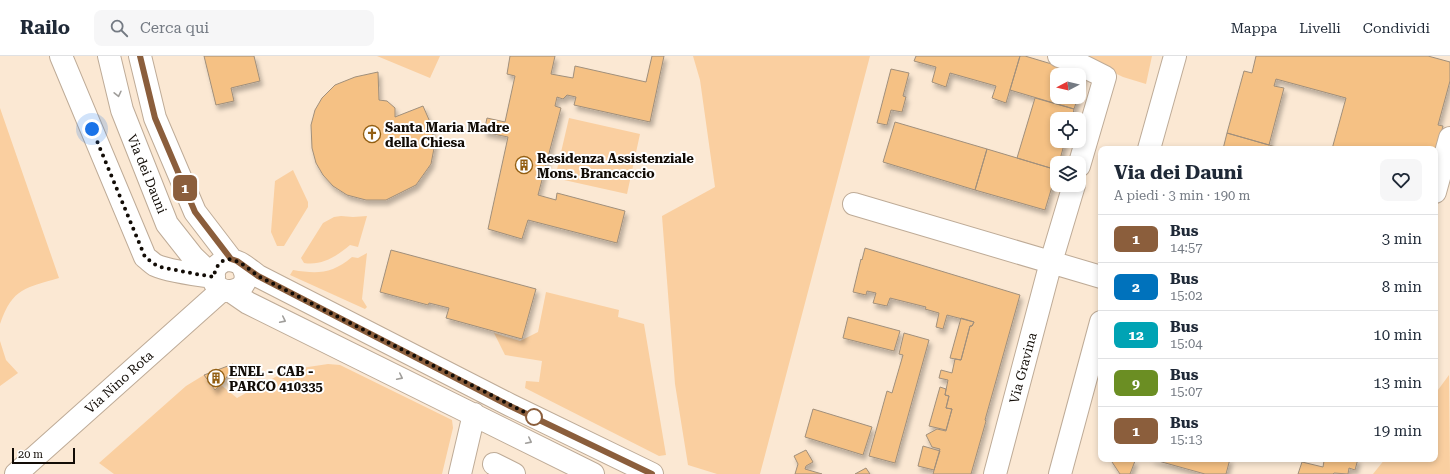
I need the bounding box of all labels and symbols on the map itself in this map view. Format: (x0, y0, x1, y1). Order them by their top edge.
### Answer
north arrow (1050, 68, 1086, 104)
one-way arrow (114, 91, 122, 97)
your location (82, 119, 102, 139)
place label: Santa Maria Madre della Chiesa (385, 120, 510, 150)
church icon: Santa Maria Madre della Chiesa (362, 124, 382, 144)
street label: Via dei Dauni (124, 132, 170, 216)
place label: Residenza Assistenziale Mons. Brancaccio (537, 151, 694, 181)
building icon: Residenza Assistenziale Mons. Brancaccio (514, 155, 534, 175)
line badge: 1 (172, 175, 198, 201)
one-way arrow (279, 315, 287, 323)
street label: Via Gravina (1006, 331, 1040, 405)
street label: Via Nino Rota (82, 348, 156, 416)
place label: ENEL - CAB - PARCO 410335 (229, 364, 323, 394)
building icon: ENEL - CAB - PARCO 410335 (206, 368, 226, 388)
one-way arrow (396, 372, 403, 380)
unlabelled marker (525, 408, 543, 426)
one-way arrow (525, 437, 532, 444)
scale bar (12, 446, 75, 465)

